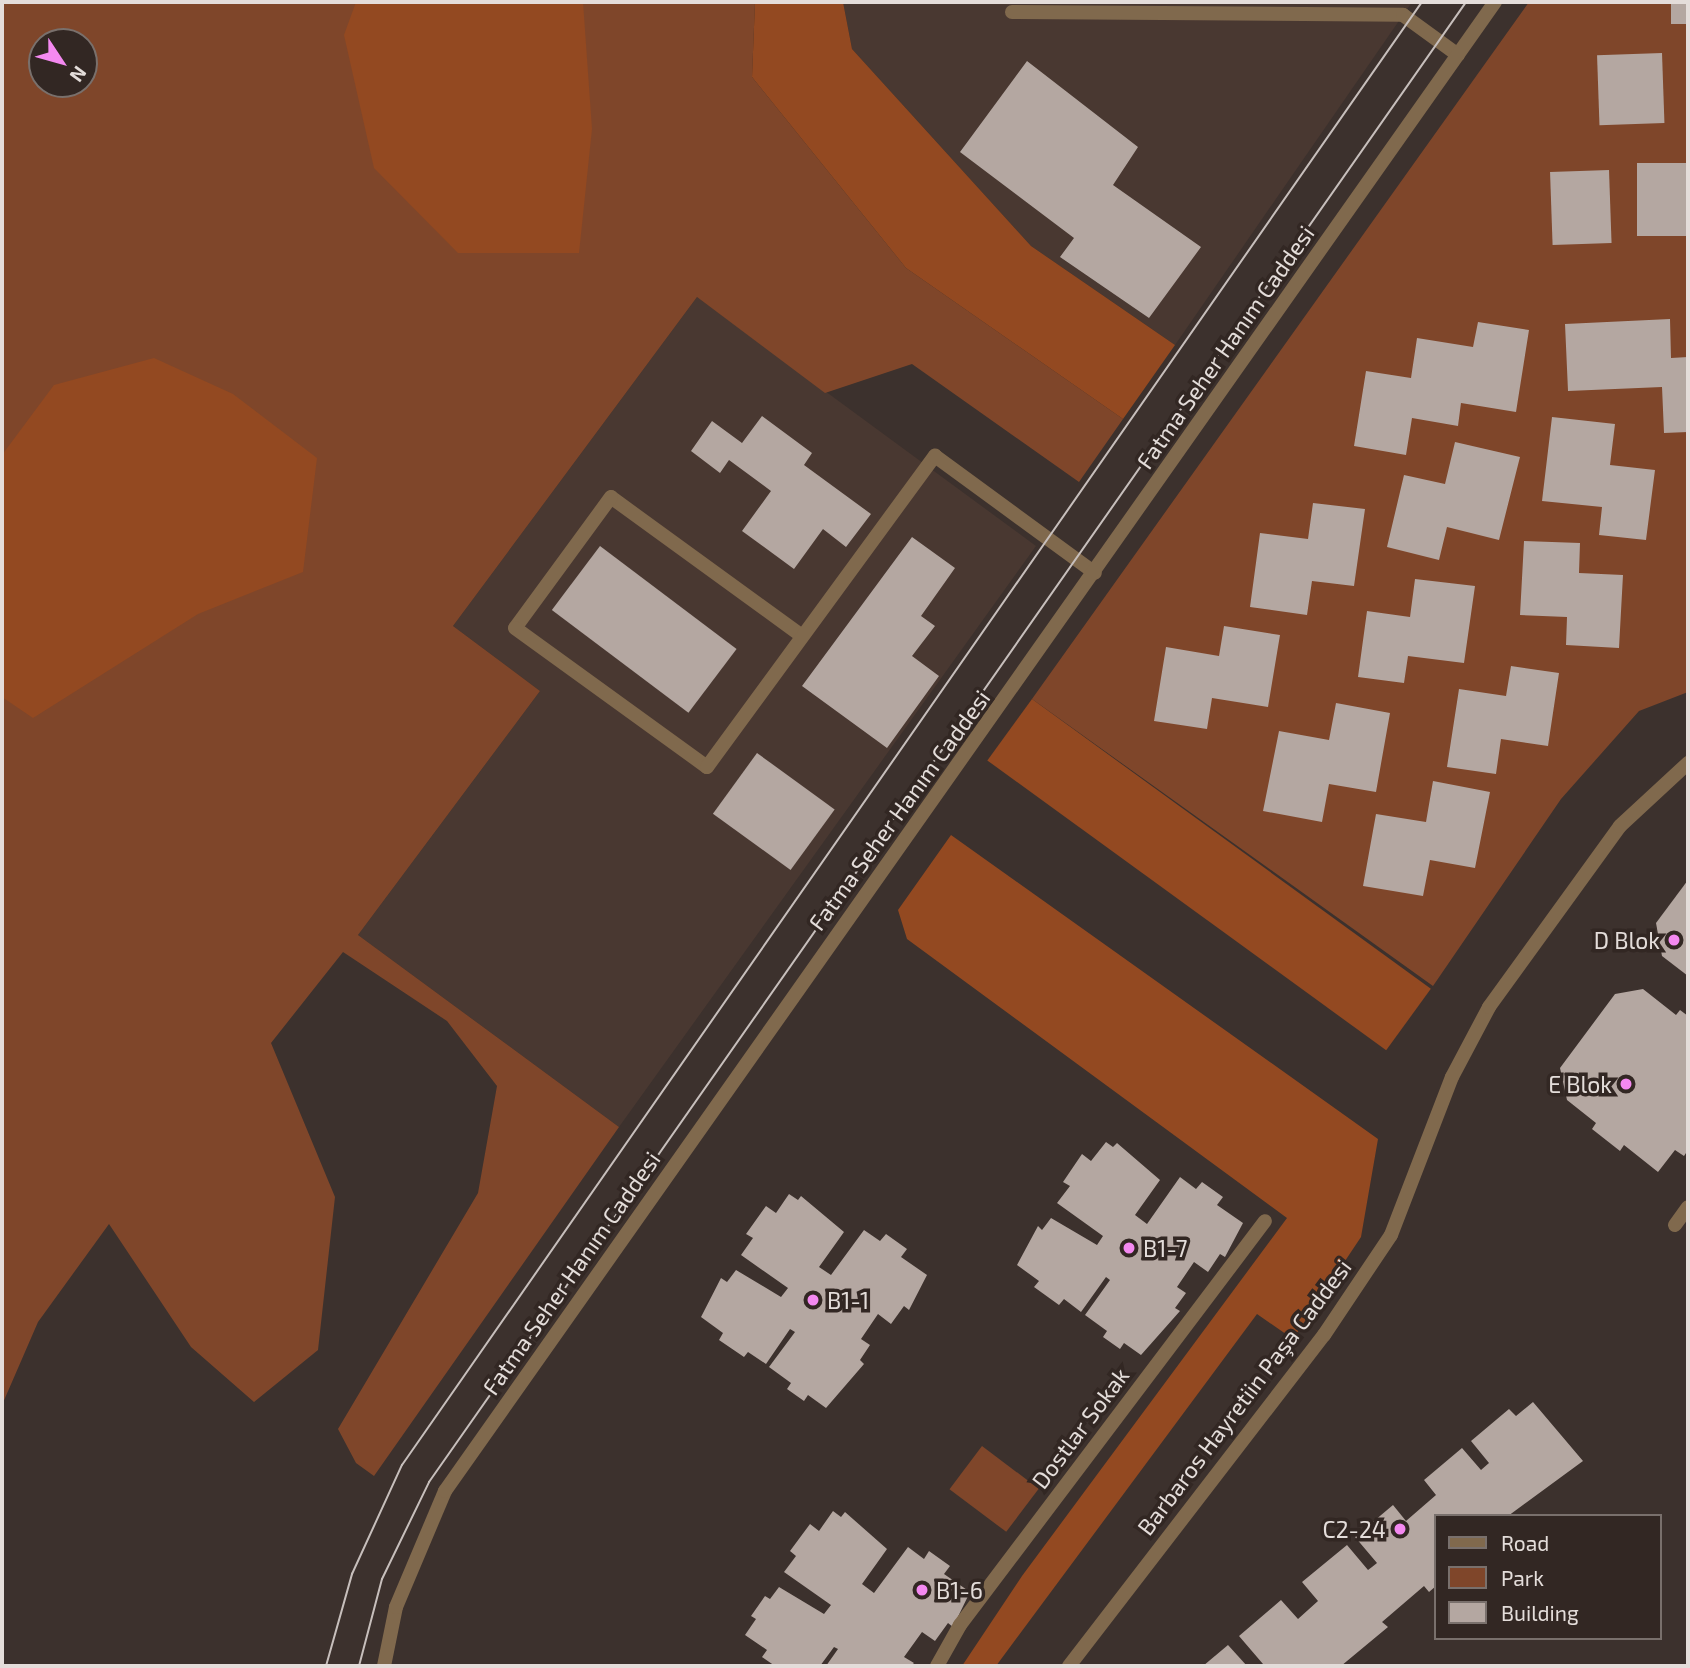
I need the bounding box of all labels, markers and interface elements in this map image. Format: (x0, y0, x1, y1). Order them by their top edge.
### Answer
north arrow (28, 28, 98, 98)
text: N (65, 62, 92, 87)
street label: Fatma Seher Hanım Caddesi (1130, 220, 1320, 474)
street label: Fatma Seher Hanım Caddesi (802, 684, 996, 936)
place label: D Blok (1594, 926, 1660, 954)
marker: D Blok (1666, 932, 1682, 948)
place label: E Blok (1548, 1070, 1612, 1098)
marker: E Blok (1618, 1076, 1634, 1092)
street label: Fatma Seher Hanım Caddesi (476, 1146, 666, 1400)
place label: B1-7 (1143, 1234, 1188, 1262)
marker: B1-7 (1121, 1240, 1137, 1256)
street label: Barbaros Hayretiin Paşa Caddesi (1131, 1254, 1357, 1540)
place label: B1-1 (827, 1286, 869, 1314)
marker: B1-1 (805, 1292, 821, 1308)
street label: Dostlar Sokak (1025, 1362, 1135, 1494)
legend (1434, 1514, 1662, 1640)
place label: C2-24 (1323, 1515, 1386, 1543)
marker: C2-24 (1392, 1521, 1408, 1537)
text: Road (1501, 1530, 1549, 1555)
text: Park (1501, 1565, 1544, 1590)
place label: B1-6 (936, 1576, 983, 1604)
marker: B1-6 (914, 1582, 930, 1598)
text: Building (1501, 1600, 1579, 1625)

